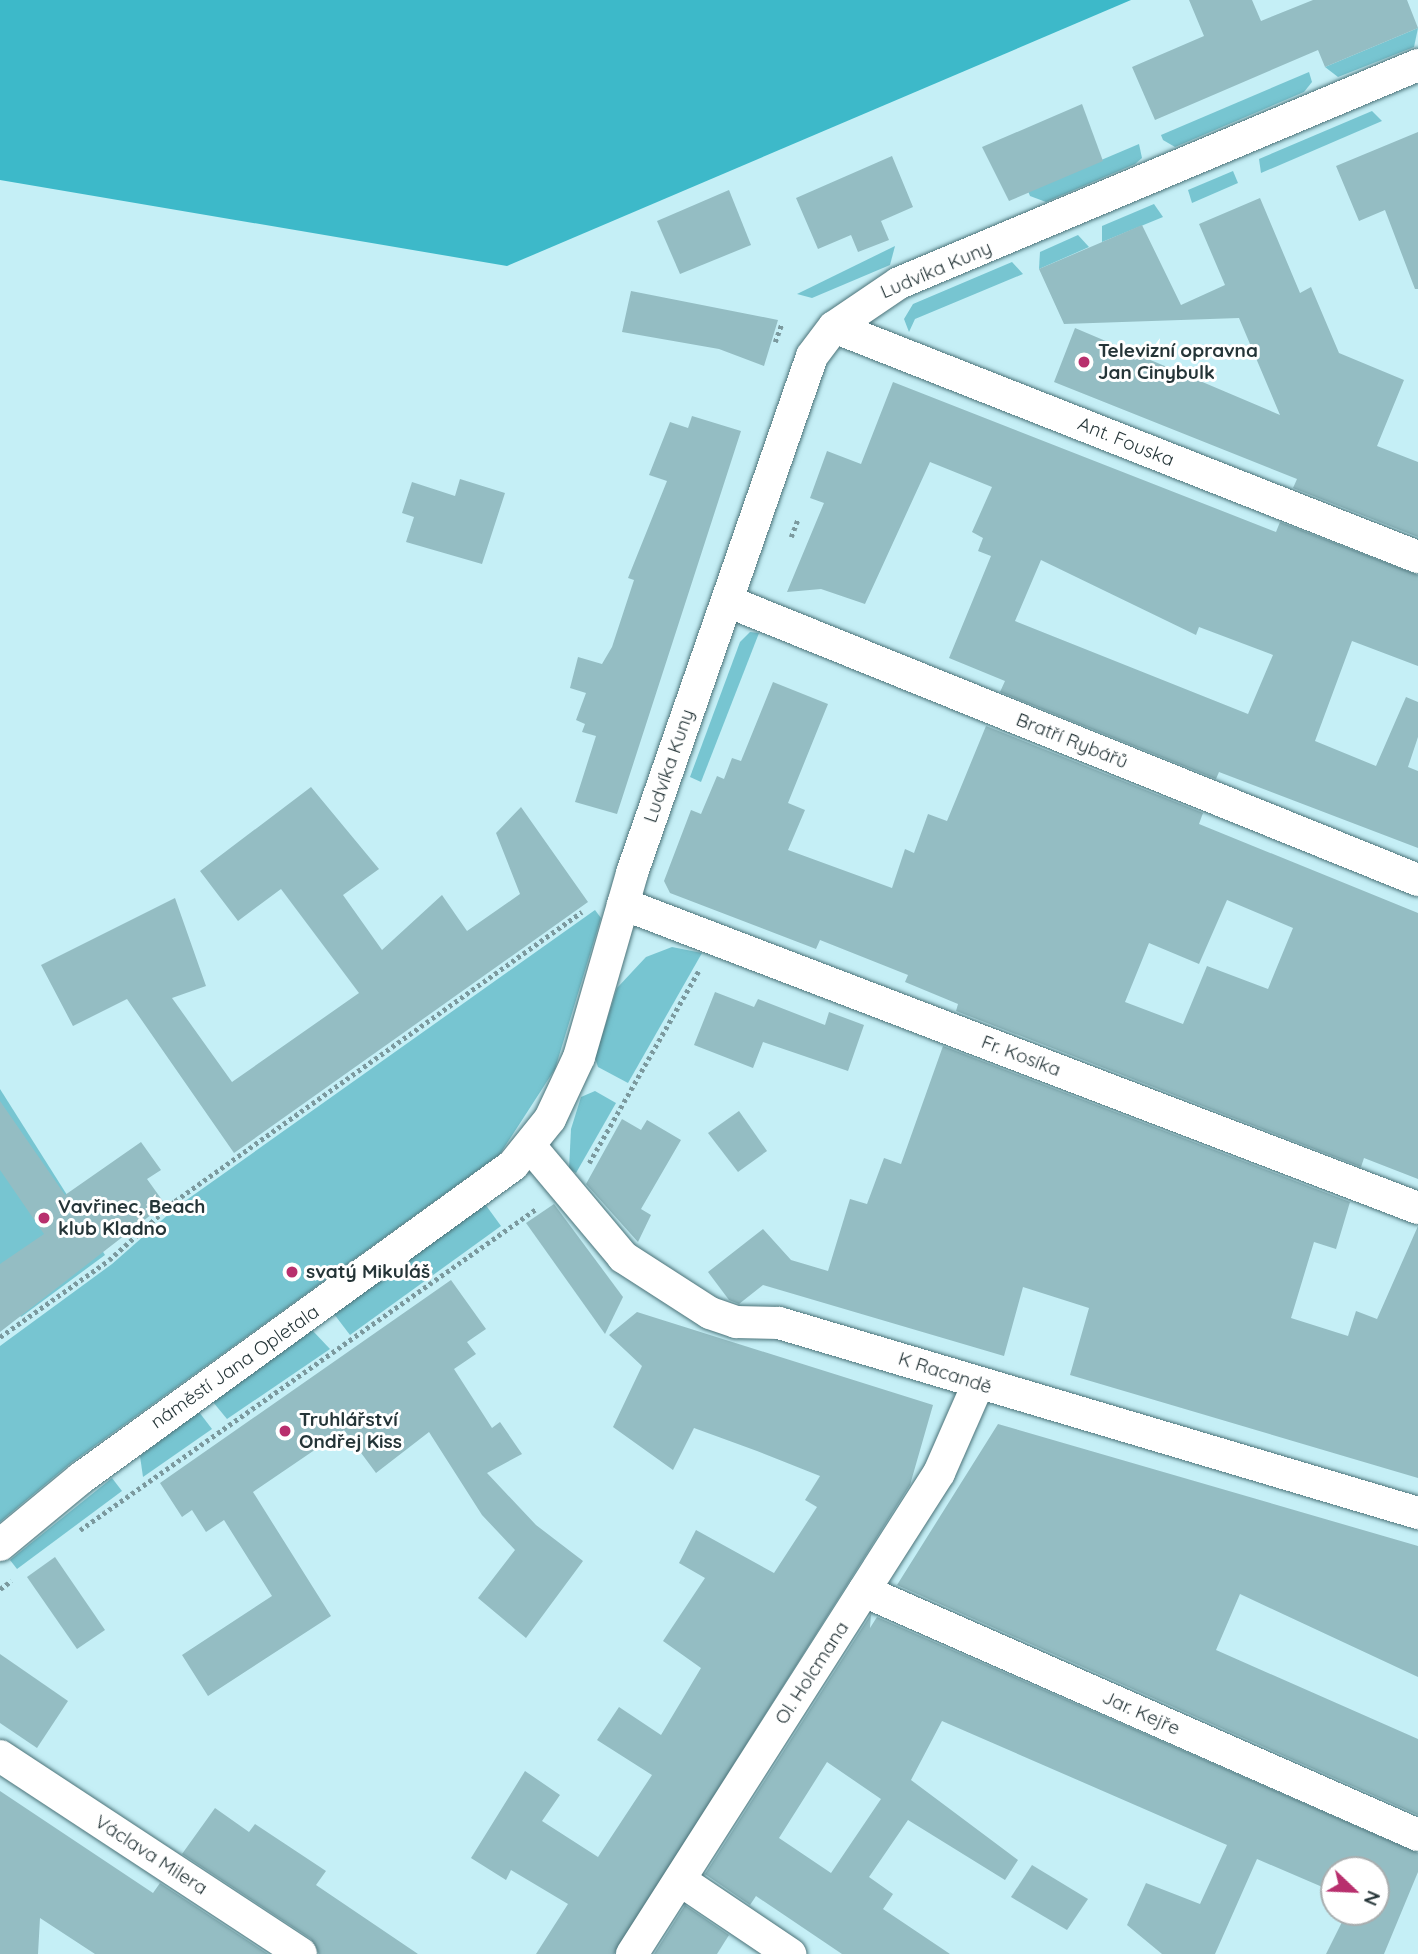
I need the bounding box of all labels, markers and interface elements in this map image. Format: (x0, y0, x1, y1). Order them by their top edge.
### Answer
street label: Ludvíka Kuny (877, 236, 995, 304)
place label: Televizní opravna Jan Cinybulk (1098, 340, 1258, 384)
marker: Televizní opravna Jan Cinybulk (1076, 354, 1092, 370)
street label: Ant. Fouska (1075, 412, 1177, 472)
street label: Ludvíka Kuny (639, 706, 699, 826)
street label: Bratří Rybářů (1013, 708, 1131, 774)
street label: Fr. Kosíka (978, 1030, 1064, 1082)
place label: Vavřinec, Beach klub Kladno (58, 1196, 205, 1240)
marker: Vavřinec, Beach klub Kladno (36, 1210, 52, 1226)
place label: svatý Mikuláš (306, 1261, 430, 1283)
marker: svatý Mikuláš (284, 1264, 300, 1280)
street label: náměstí Jana Opletala (147, 1300, 323, 1434)
street label: K Racandě (895, 1347, 995, 1399)
place label: Truhlářství Ondřej Kiss (299, 1409, 402, 1453)
marker: Truhlářství Ondřej Kiss (277, 1423, 293, 1439)
street label: Ol. Holcmana (770, 1617, 854, 1729)
street label: Jar. Kejře (1099, 1686, 1183, 1740)
street label: Václava Milera (91, 1810, 211, 1900)
north arrow (1320, 1856, 1390, 1926)
text: N (1359, 1887, 1386, 1910)

